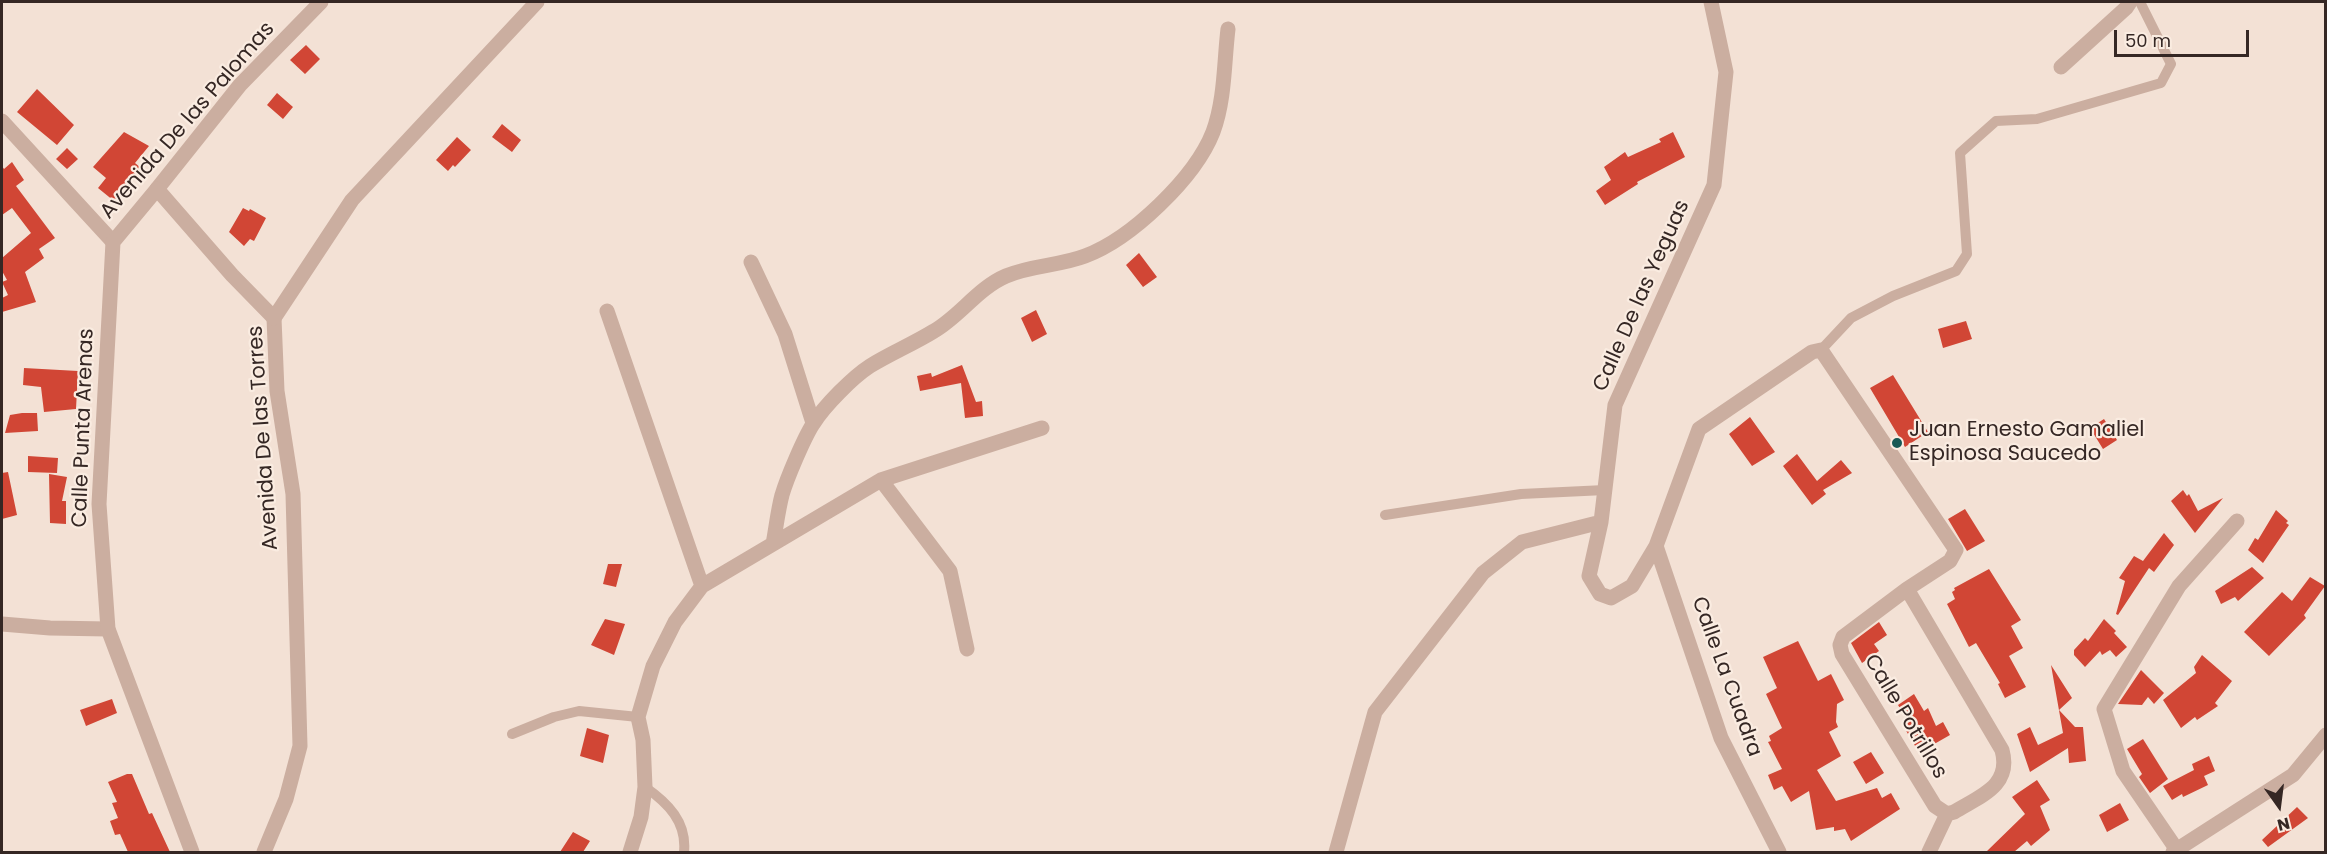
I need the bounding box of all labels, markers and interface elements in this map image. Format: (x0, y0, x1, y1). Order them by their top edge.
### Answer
street label: Avenida De las Palomas (96, 17, 280, 225)
scale bar (2117, 18, 2252, 56)
text: 50 m (2125, 28, 2171, 53)
street label: Calle De las Yeguas (1588, 196, 1696, 396)
street label: Avenida De las Torres (244, 325, 284, 551)
street label: Calle Punta Arenas (68, 328, 100, 528)
place label: Juan Ernesto Gamaliel Espinosa Saucedo (1909, 418, 2144, 468)
marker: Juan Ernesto Gamaliel Espinosa Saucedo (1890, 436, 1904, 450)
street label: Calle La Cuadra (1685, 594, 1767, 760)
street label: Calle Potrillos (1858, 650, 1952, 784)
north arrow (2249, 776, 2309, 836)
text: N (2275, 811, 2292, 837)

